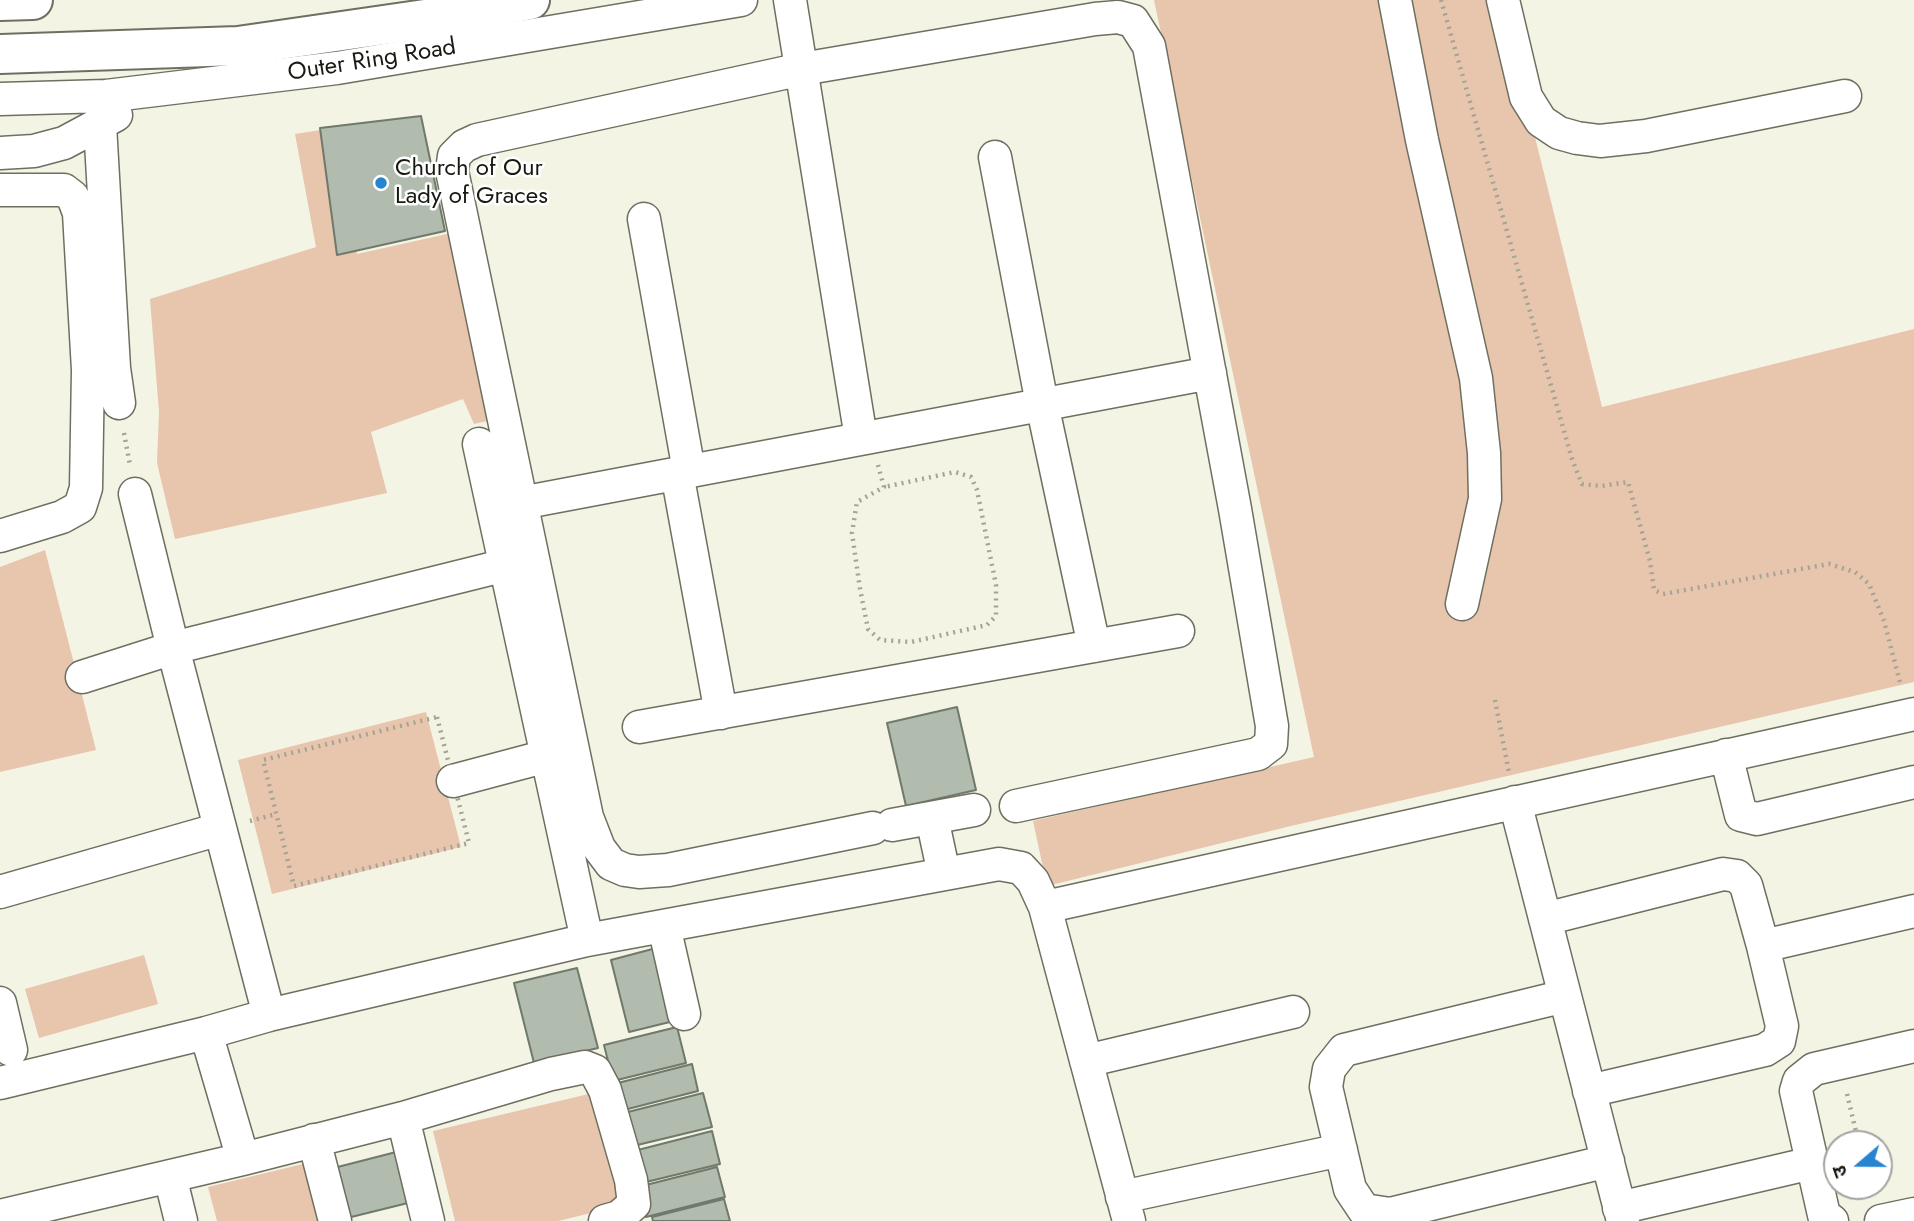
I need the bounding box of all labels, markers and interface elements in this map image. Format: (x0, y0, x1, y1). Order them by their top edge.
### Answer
street label: Outer Ring Road (286, 33, 458, 89)
place label: Church of Our Lady of Graces (395, 155, 548, 211)
marker: Church of Our Lady of Graces (373, 175, 389, 191)
north arrow (1823, 1130, 1893, 1200)
text: उ (1825, 1162, 1854, 1182)

